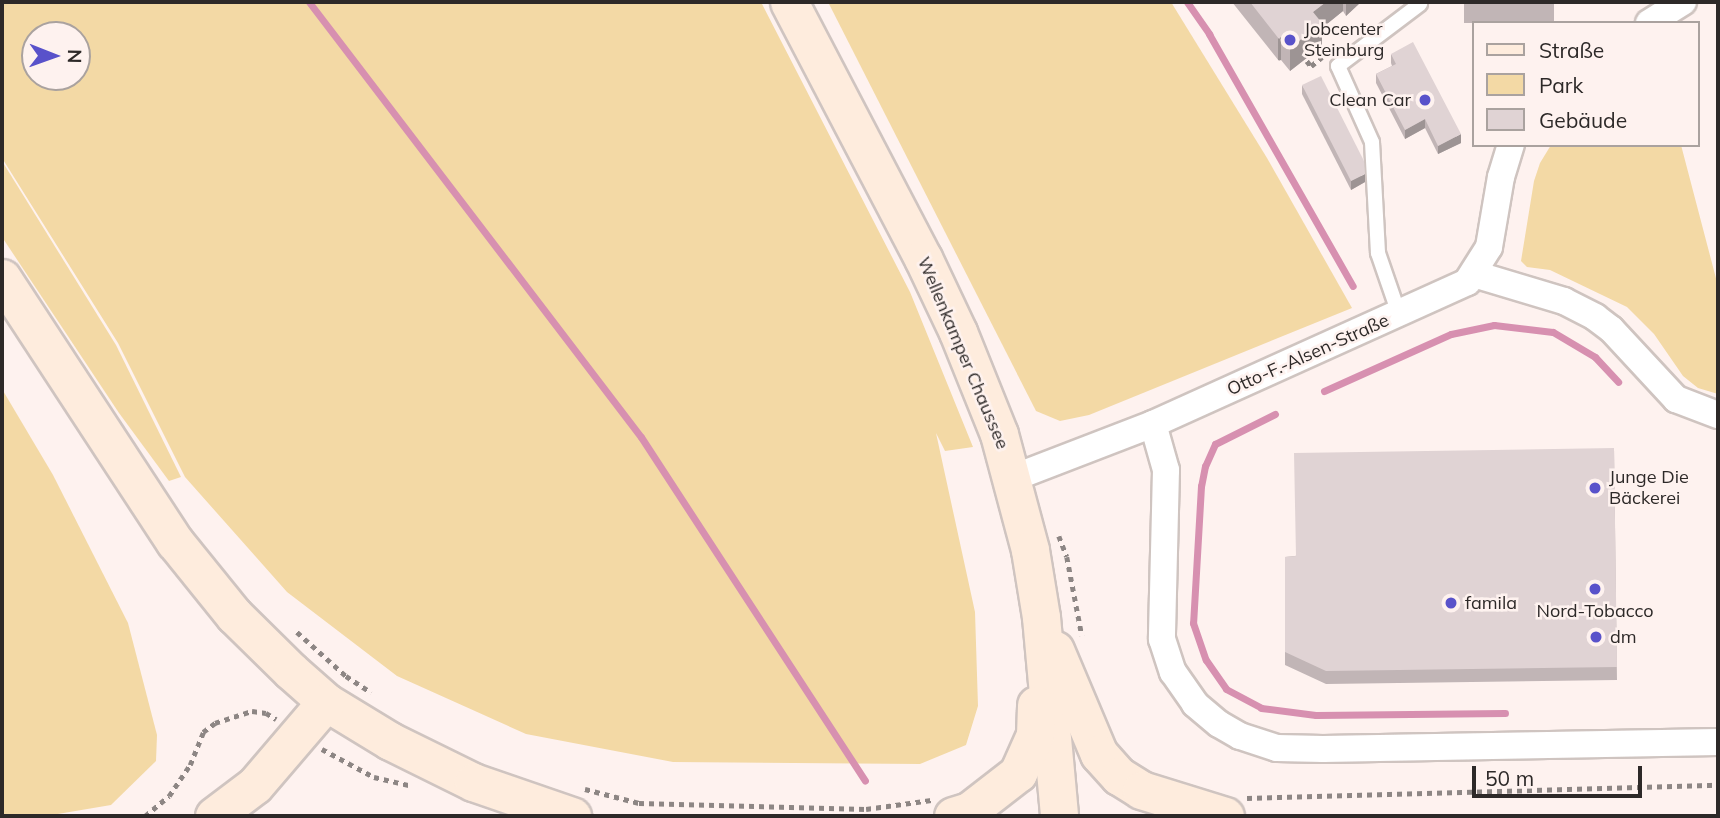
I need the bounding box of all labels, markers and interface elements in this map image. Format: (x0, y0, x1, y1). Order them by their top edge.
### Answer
place label: Jobcenter Steinburg (1304, 19, 1384, 61)
north arrow (21, 21, 91, 91)
legend (1472, 21, 1699, 147)
marker: Jobcenter Steinburg (1282, 32, 1298, 48)
text: Straße (1539, 37, 1604, 63)
text: N (63, 49, 87, 64)
text: Park (1539, 72, 1583, 98)
place label: Clean Car (1329, 89, 1411, 111)
marker: Clean Car (1417, 92, 1433, 108)
text: Gebäude (1539, 107, 1627, 133)
street label: Wellenkamper Chaussee (913, 254, 1013, 452)
street label: Otto-F.-Alsen-Straße (1224, 310, 1392, 400)
place label: Junge Die Bäckerei (1609, 467, 1689, 510)
marker: Junge Die Bäckerei (1587, 480, 1603, 496)
marker: Nord-Tobacco (1587, 581, 1603, 597)
place label: famila (1465, 592, 1517, 614)
marker: famila (1443, 595, 1459, 611)
place label: Nord-Tobacco (1537, 600, 1653, 622)
place label: dm (1610, 626, 1637, 648)
marker: dm (1588, 629, 1604, 645)
scale bar (1475, 752, 1645, 796)
text: 50 m (1485, 765, 1534, 791)

